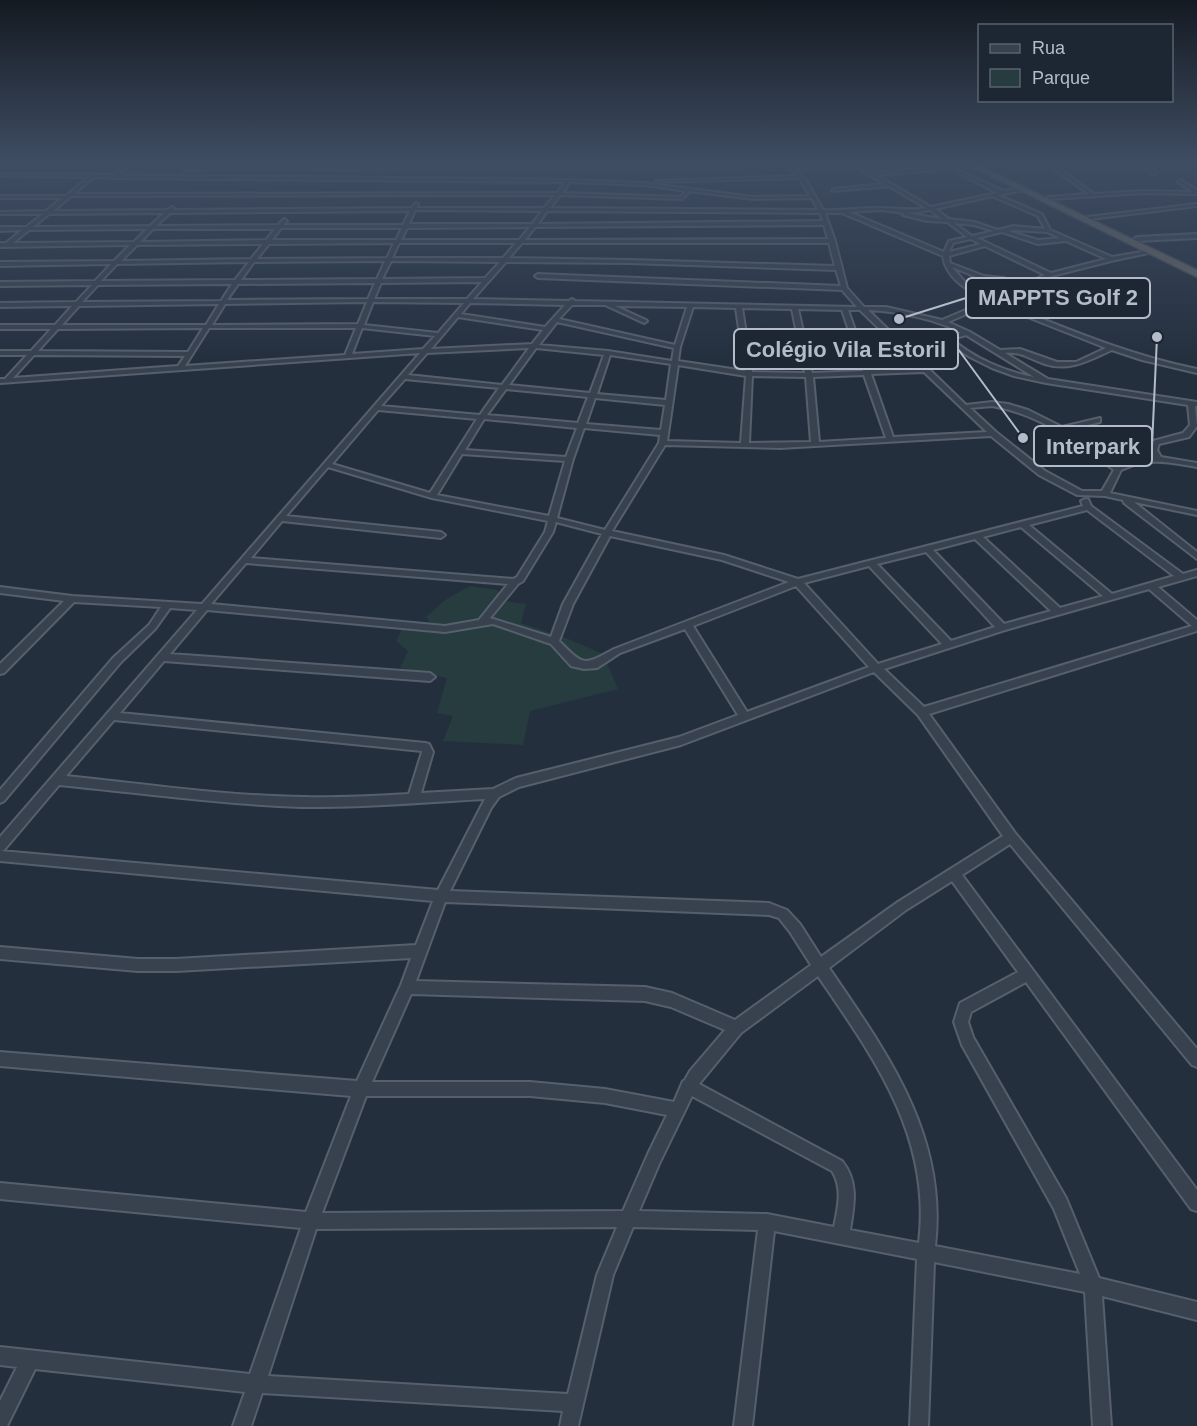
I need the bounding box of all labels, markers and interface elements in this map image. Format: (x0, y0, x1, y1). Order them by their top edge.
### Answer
legend (978, 24, 1173, 102)
text: Rua (1032, 38, 1066, 58)
text: Parque (1032, 68, 1090, 88)
callout: MAPPTS Golf 2 (966, 278, 1150, 318)
text: MAPPTS Golf 2 (978, 285, 1138, 310)
callout: Colégio Vila Estoril (734, 329, 958, 369)
text: Colégio Vila Estoril (746, 337, 946, 362)
callout: Interpark (1034, 426, 1152, 466)
text: Interpark (1046, 434, 1141, 459)

